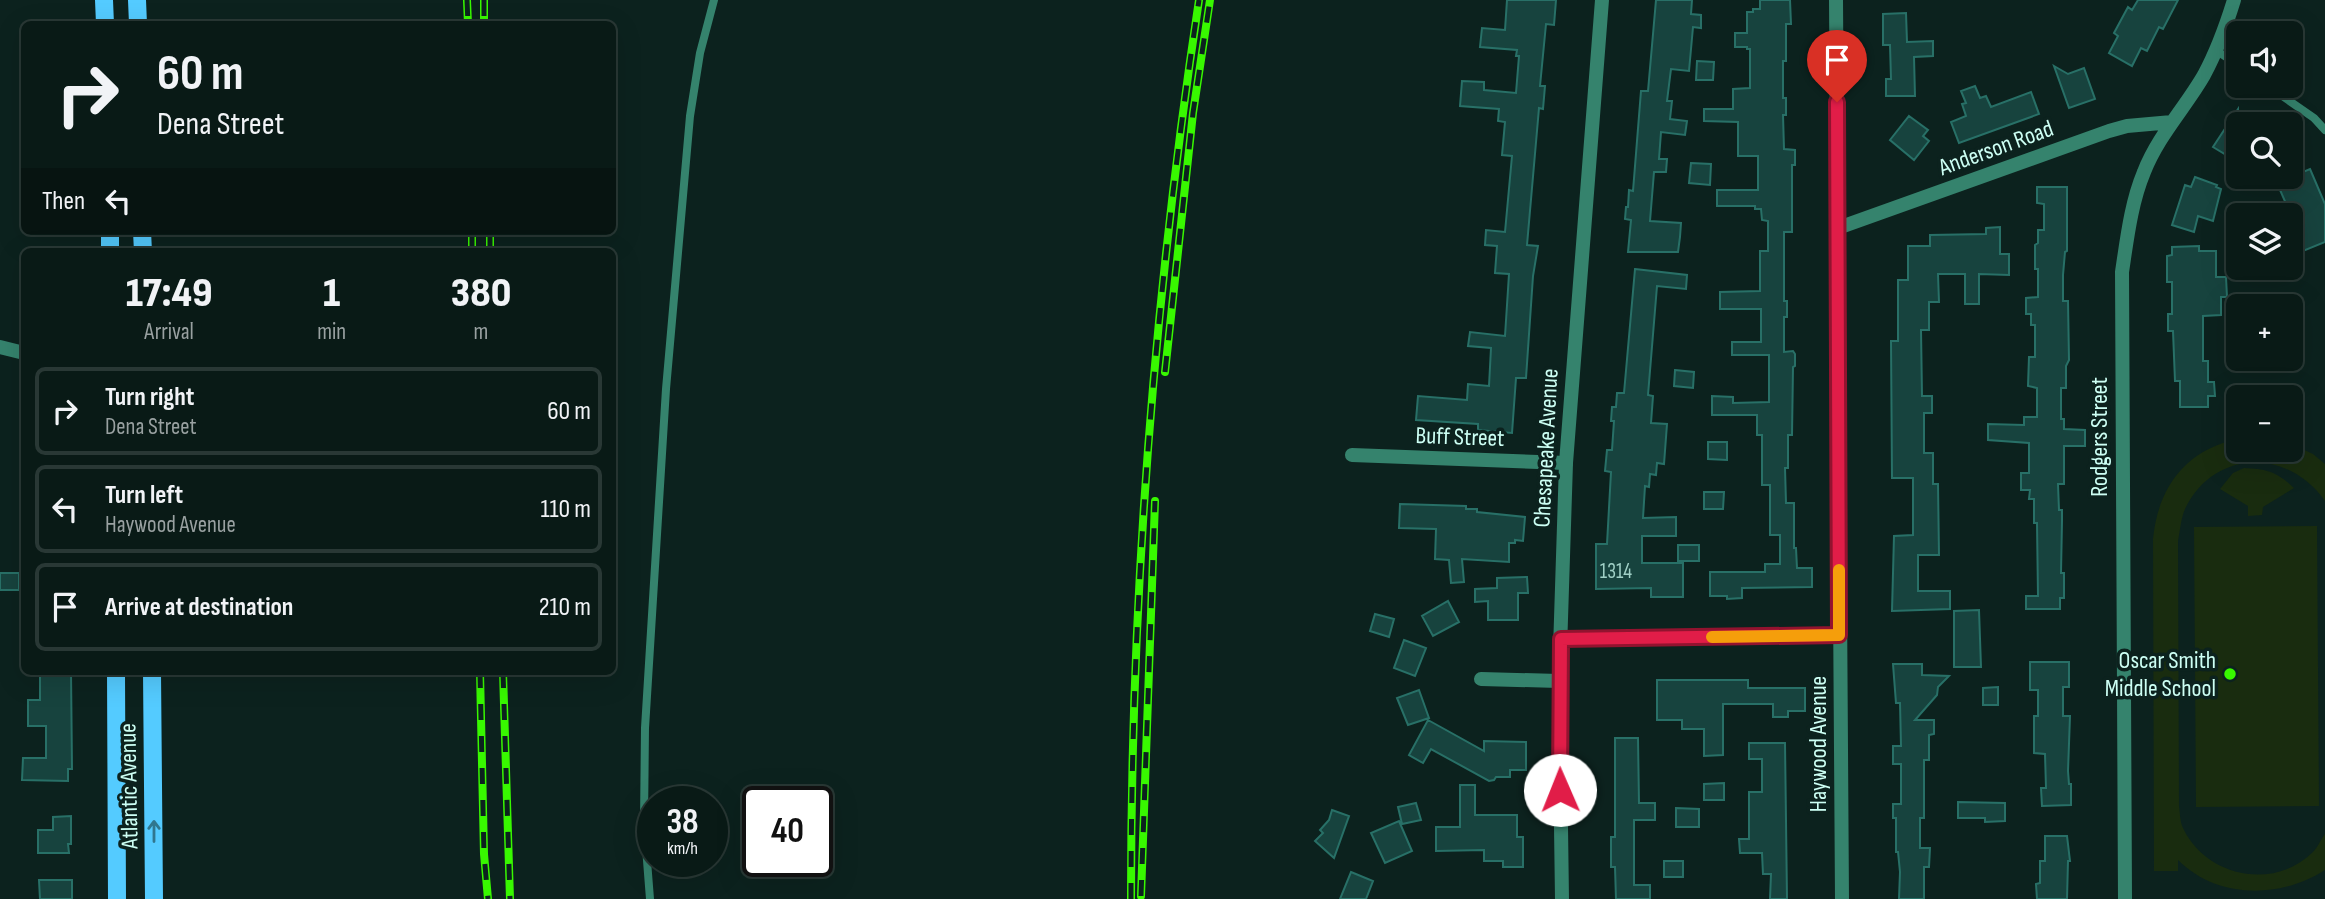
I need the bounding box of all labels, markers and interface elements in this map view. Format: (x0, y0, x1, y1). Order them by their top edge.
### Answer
map controls (2226, 21, 2303, 462)
button: sound (2226, 21, 2303, 98)
pin (1807, 30, 1867, 102)
icon: arrive (1818, 41, 1856, 79)
text: 60 m (157, 45, 244, 104)
icon: right (42, 49, 133, 140)
text: Dena Street (157, 105, 284, 144)
button: search (2226, 112, 2303, 189)
street label: Anderson Road (1934, 114, 2057, 182)
icon: left (99, 182, 137, 220)
text: Then (42, 186, 85, 217)
button: layers (2226, 203, 2303, 280)
text: 17:49 (126, 268, 212, 319)
text: 1 (323, 268, 340, 319)
text: 380 (451, 268, 511, 319)
button: + (2226, 294, 2303, 371)
text: Arrival (144, 318, 194, 346)
text: min (317, 318, 346, 346)
text: m (474, 318, 488, 346)
street label: Chesapeake Avenue (1527, 368, 1565, 528)
street label: Rodgers Street (2085, 377, 2114, 497)
text: Turn right (105, 382, 194, 413)
button: − (2226, 385, 2303, 462)
icon: right (46, 392, 84, 430)
text: 60 m (547, 396, 591, 427)
text: Dena Street (105, 413, 196, 441)
street label: Buff Street (1415, 421, 1505, 453)
text: Turn left (105, 480, 183, 511)
icon: left (46, 490, 84, 528)
text: 110 m (540, 494, 591, 525)
text: Haywood Avenue (105, 511, 236, 539)
house number: 1314 (1600, 559, 1632, 584)
icon: arrive (46, 588, 84, 626)
text: Arrive at destination (105, 592, 293, 623)
text: 210 m (539, 592, 591, 623)
place label: Oscar Smith Middle School (2105, 646, 2216, 703)
marker: Oscar Smith Middle School (2222, 666, 2238, 682)
street label: Haywood Avenue (1804, 676, 1833, 812)
street label: Atlantic Avenue (113, 723, 145, 850)
position arrow (1523, 753, 1597, 827)
speed limit sign: 40 (742, 786, 833, 877)
text: 38 (666, 801, 699, 844)
one-way arrow (147, 820, 161, 843)
text: km/h (667, 838, 698, 859)

